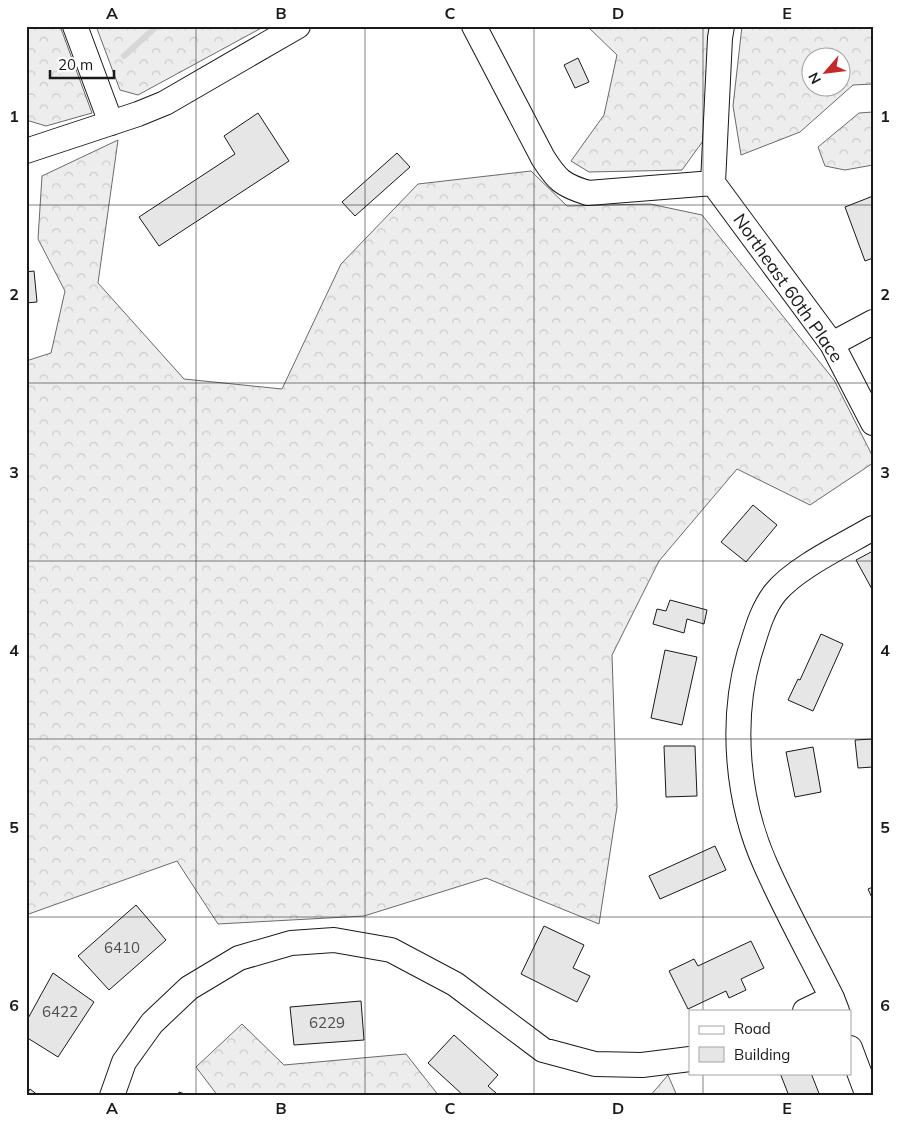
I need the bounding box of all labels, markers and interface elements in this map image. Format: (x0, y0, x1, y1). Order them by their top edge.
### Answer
text: A (106, 3, 118, 23)
text: B (275, 3, 287, 23)
text: C (445, 3, 456, 23)
text: D (612, 3, 624, 23)
text: E (782, 3, 792, 23)
scale bar (50, 48, 114, 80)
north arrow (802, 48, 852, 98)
text: 20 m (58, 55, 93, 74)
text: N (804, 69, 825, 87)
text: 1 (9, 106, 19, 126)
text: 1 (880, 106, 890, 126)
street label: Northeast 60th Place (728, 209, 848, 367)
text: 2 (9, 284, 19, 304)
text: 2 (880, 284, 890, 304)
text: 3 (9, 462, 19, 482)
text: 3 (880, 462, 890, 482)
text: 4 (9, 640, 19, 660)
text: 4 (880, 640, 890, 660)
text: 5 (9, 817, 19, 837)
text: 5 (880, 817, 890, 837)
house number: 6410 (104, 938, 140, 957)
text: 6 (9, 995, 19, 1015)
text: 6 (880, 995, 890, 1015)
house number: 6422 (42, 1002, 78, 1021)
legend (689, 1010, 852, 1074)
house number: 6229 (309, 1013, 345, 1032)
text: Road (734, 1019, 771, 1038)
text: Building (734, 1045, 790, 1064)
text: A (106, 1098, 118, 1118)
text: B (275, 1098, 287, 1118)
text: C (445, 1098, 456, 1118)
text: D (612, 1098, 624, 1118)
text: E (782, 1098, 792, 1118)

